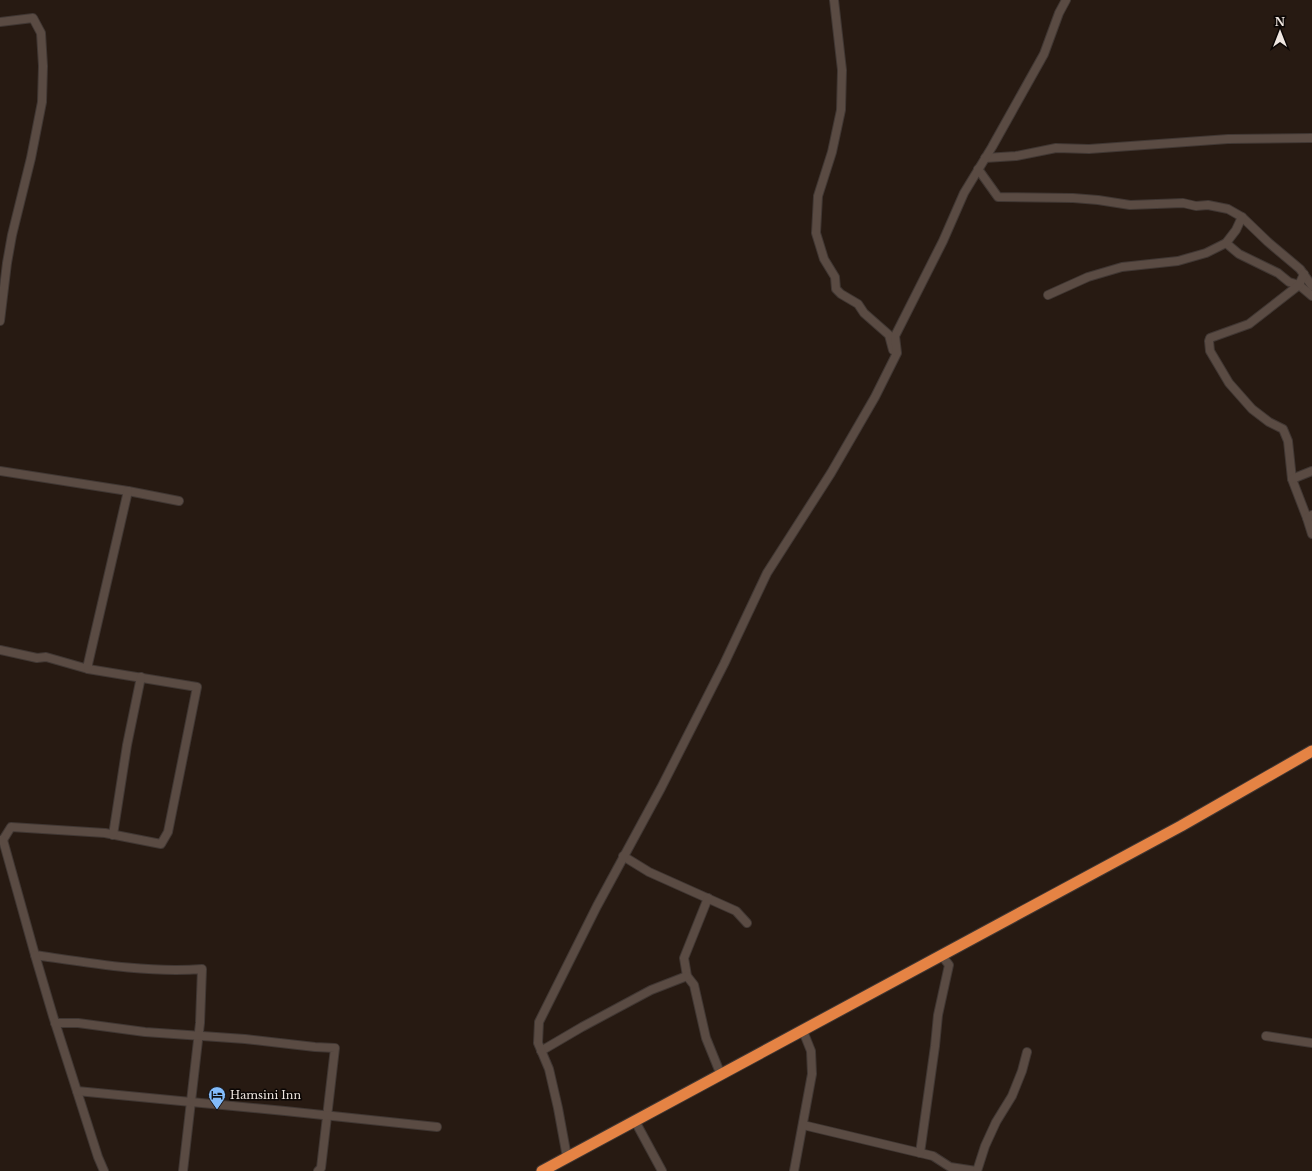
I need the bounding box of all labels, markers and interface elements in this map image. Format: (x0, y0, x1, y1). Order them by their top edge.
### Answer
north arrow (1260, 12, 1300, 52)
text: N (1275, 15, 1286, 29)
hotel icon: Hamsini Inn (207, 1085, 227, 1110)
place label: Hamsini Inn (230, 1088, 301, 1102)

